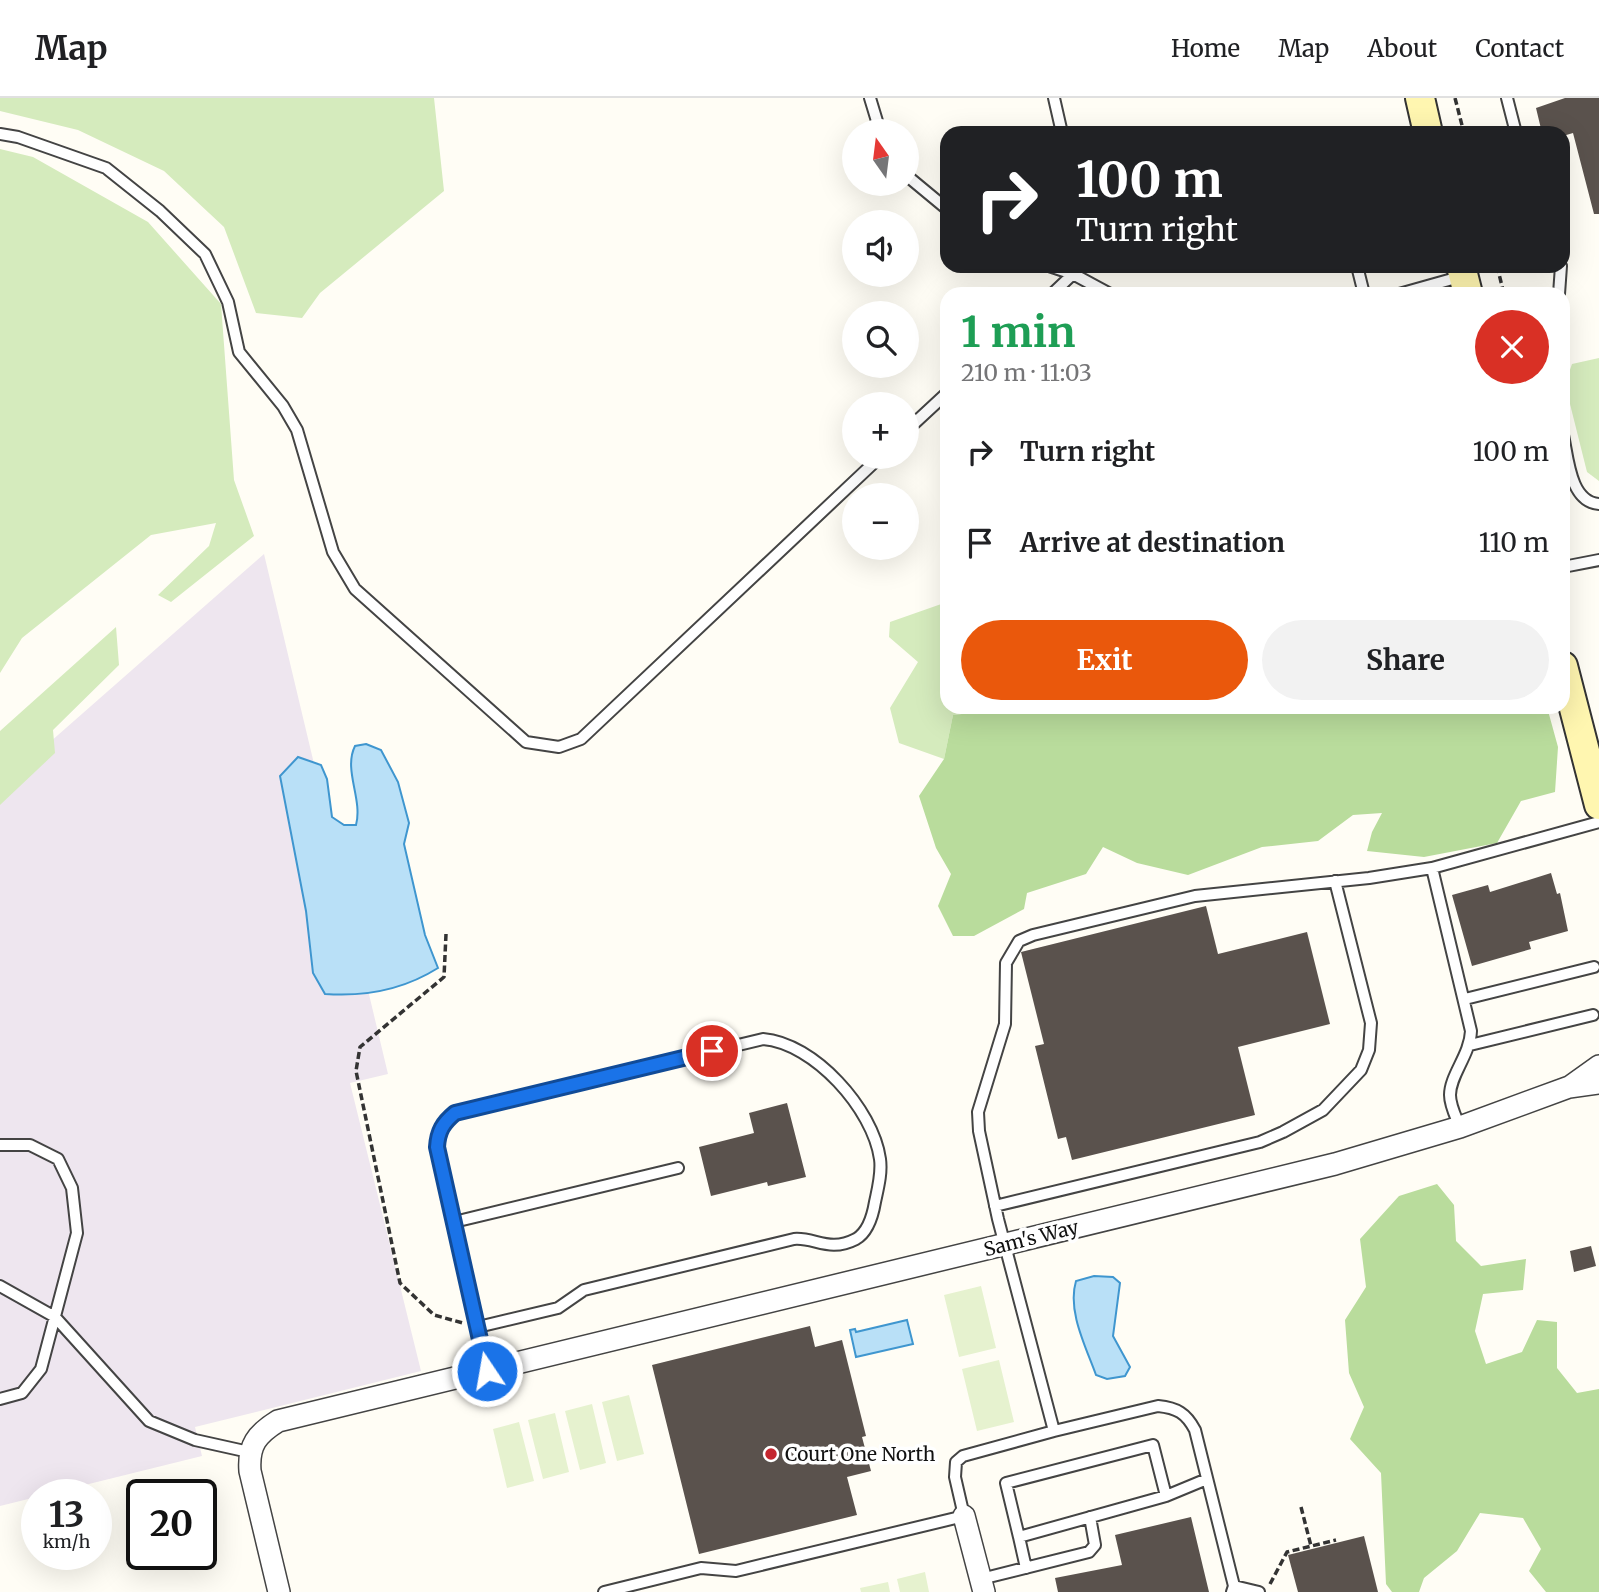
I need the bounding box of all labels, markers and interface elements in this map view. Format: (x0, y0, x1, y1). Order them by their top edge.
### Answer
text: Map (35, 28, 108, 69)
text: Home (1171, 33, 1240, 64)
text: Map (1278, 33, 1329, 64)
text: About (1367, 33, 1437, 64)
text: Contact (1475, 33, 1564, 64)
north arrow (842, 119, 919, 196)
map controls (842, 119, 919, 560)
text: 100 m (1076, 149, 1223, 210)
icon: right (961, 154, 1052, 245)
button: sound (842, 210, 919, 287)
text: Turn right (1076, 210, 1238, 250)
button: search (842, 301, 919, 378)
text: 1 min (961, 306, 1075, 358)
button: close (1475, 310, 1549, 384)
text: 210 m · 11:03 (961, 358, 1092, 387)
button: + (842, 392, 919, 469)
icon: right (961, 433, 999, 471)
text: Turn right (1020, 435, 1155, 468)
text: 100 m (1473, 435, 1549, 468)
button: − (842, 483, 919, 560)
icon: arrive (961, 524, 999, 562)
text: Arrive at destination (1020, 526, 1285, 559)
text: 110 m (1479, 526, 1549, 559)
button: Exit (961, 620, 1248, 700)
button: Share (1262, 620, 1549, 700)
pin (682, 1021, 742, 1081)
icon: arrive (693, 1032, 731, 1070)
street label: Sam's Way (981, 1215, 1081, 1261)
position arrow (450, 1334, 524, 1408)
place label: Court One North (785, 1442, 936, 1466)
marker: Court One North (763, 1446, 779, 1462)
speed limit sign: 20 (126, 1479, 217, 1570)
text: 13 (49, 1493, 84, 1537)
text: km/h (43, 1530, 90, 1553)

